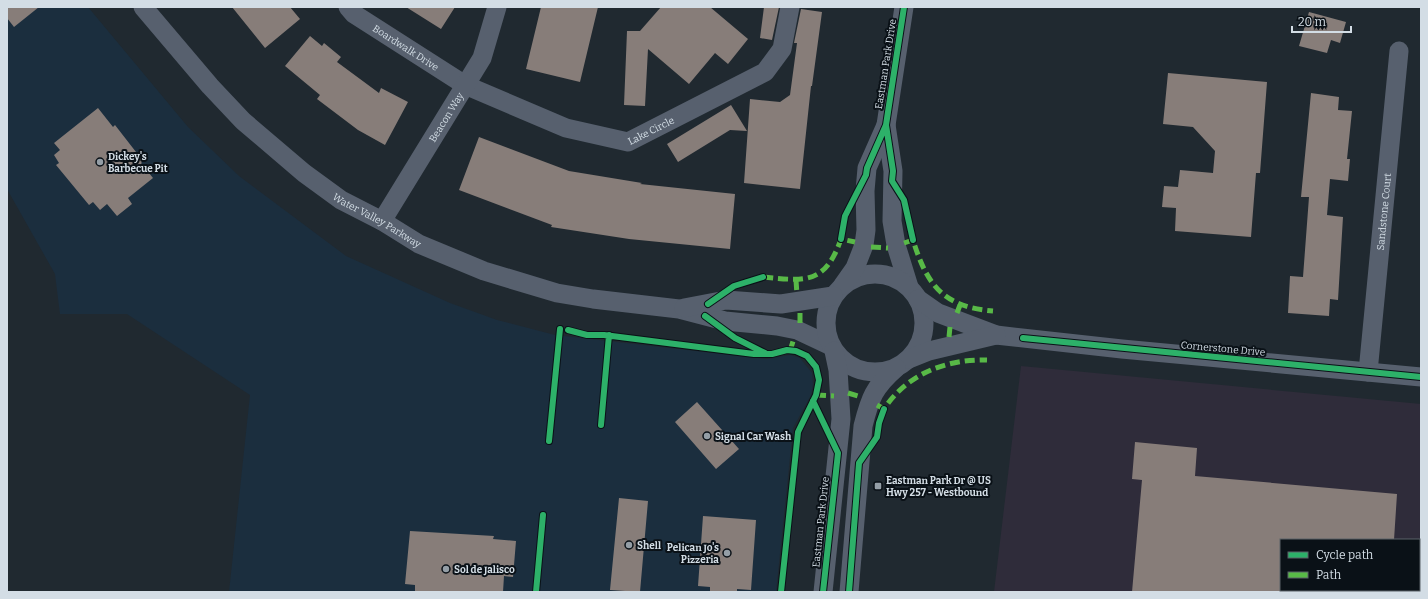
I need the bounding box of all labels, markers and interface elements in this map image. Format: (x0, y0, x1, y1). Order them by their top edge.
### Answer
scale bar (1292, 8, 1351, 34)
text: 20 m (1298, 15, 1327, 29)
street label: Eastman Park Drive (873, 18, 899, 110)
street label: Boardwalk Drive (370, 23, 441, 74)
street label: Beacon Way (427, 90, 467, 145)
street label: Lake Circle (626, 114, 676, 148)
place label: Dickey's Barbecue Pit (108, 151, 168, 175)
marker: Dickey's Barbecue Pit (95, 157, 105, 167)
street label: Sandstone Court (1375, 172, 1394, 251)
street label: Water Valley Parkway (330, 191, 423, 251)
street label: Cornerstone Drive (1180, 339, 1266, 359)
marker: Signal Car Wash (702, 431, 712, 441)
place label: Signal Car Wash (715, 431, 792, 443)
place label: Eastman Park Dr @ US Hwy 257 - Westbound (886, 475, 991, 499)
street label: Eastman Park Drive (810, 476, 832, 568)
marker: Eastman Park Dr @ US Hwy 257 - Westbound (873, 481, 883, 491)
legend (1280, 539, 1420, 591)
marker: Shell (624, 540, 634, 550)
place label: Shell (637, 540, 661, 552)
place label: Pelican Jo's Pizzeria (667, 542, 719, 566)
marker: Pelican Jo's Pizzeria (722, 548, 732, 558)
text: Cycle path (1316, 548, 1374, 562)
marker: Sol de Jalisco (441, 564, 451, 574)
place label: Sol de Jalisco (454, 564, 515, 576)
text: Path (1316, 568, 1342, 582)

